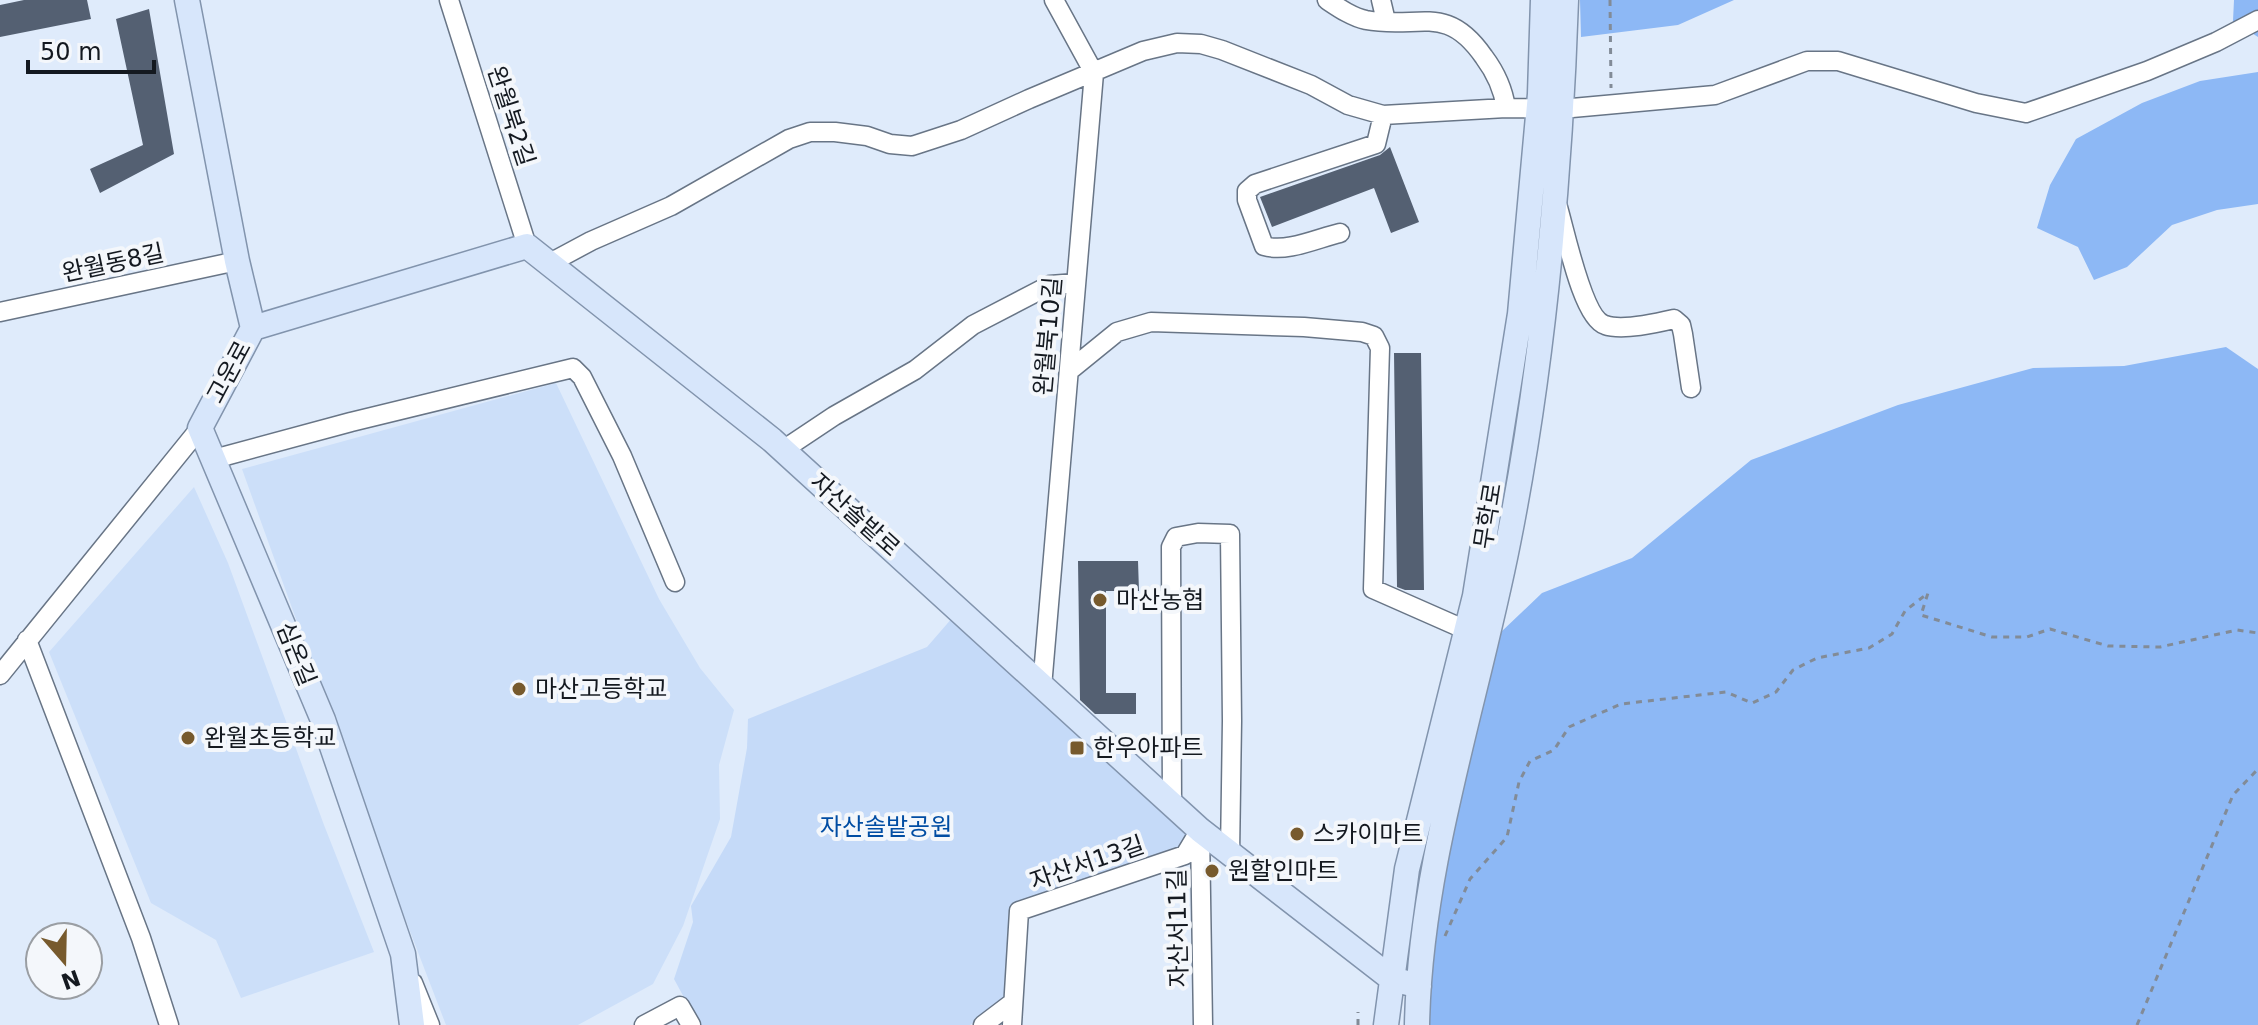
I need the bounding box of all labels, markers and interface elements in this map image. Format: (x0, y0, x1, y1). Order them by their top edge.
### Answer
scale bar (28, 24, 154, 74)
text: 50 m (40, 38, 102, 66)
street label: 완월북2길 (482, 62, 540, 170)
street label: 완월동8길 (59, 239, 167, 287)
street label: 완월북10길 (1029, 276, 1067, 396)
street label: 고운로 (201, 336, 257, 408)
street label: 자산솔밭로 (805, 468, 905, 562)
street label: 무학로 (1469, 481, 1507, 551)
place label: 마산농협 (1116, 586, 1204, 614)
marker: 마산농협 (1091, 591, 1109, 609)
street label: 심온길 (271, 618, 321, 690)
place label: 마산고등학교 (535, 675, 667, 703)
marker: 마산고등학교 (510, 680, 528, 698)
place label: 완월초등학교 (204, 724, 336, 752)
marker: 완월초등학교 (179, 729, 197, 747)
place label: 한우아파트 (1093, 734, 1203, 762)
marker: 한우아파트 (1068, 739, 1086, 757)
park label: 자산솔밭공원 (820, 813, 952, 841)
place label: 스카이마트 (1313, 820, 1423, 848)
marker: 스카이마트 (1288, 825, 1306, 843)
street label: 자산서13길 (1026, 830, 1148, 896)
place label: 원할인마트 (1228, 857, 1338, 885)
marker: 원할인마트 (1203, 862, 1221, 880)
street label: 자산서11길 (1163, 868, 1193, 988)
north arrow (24, 921, 104, 1001)
text: N (58, 964, 84, 994)

